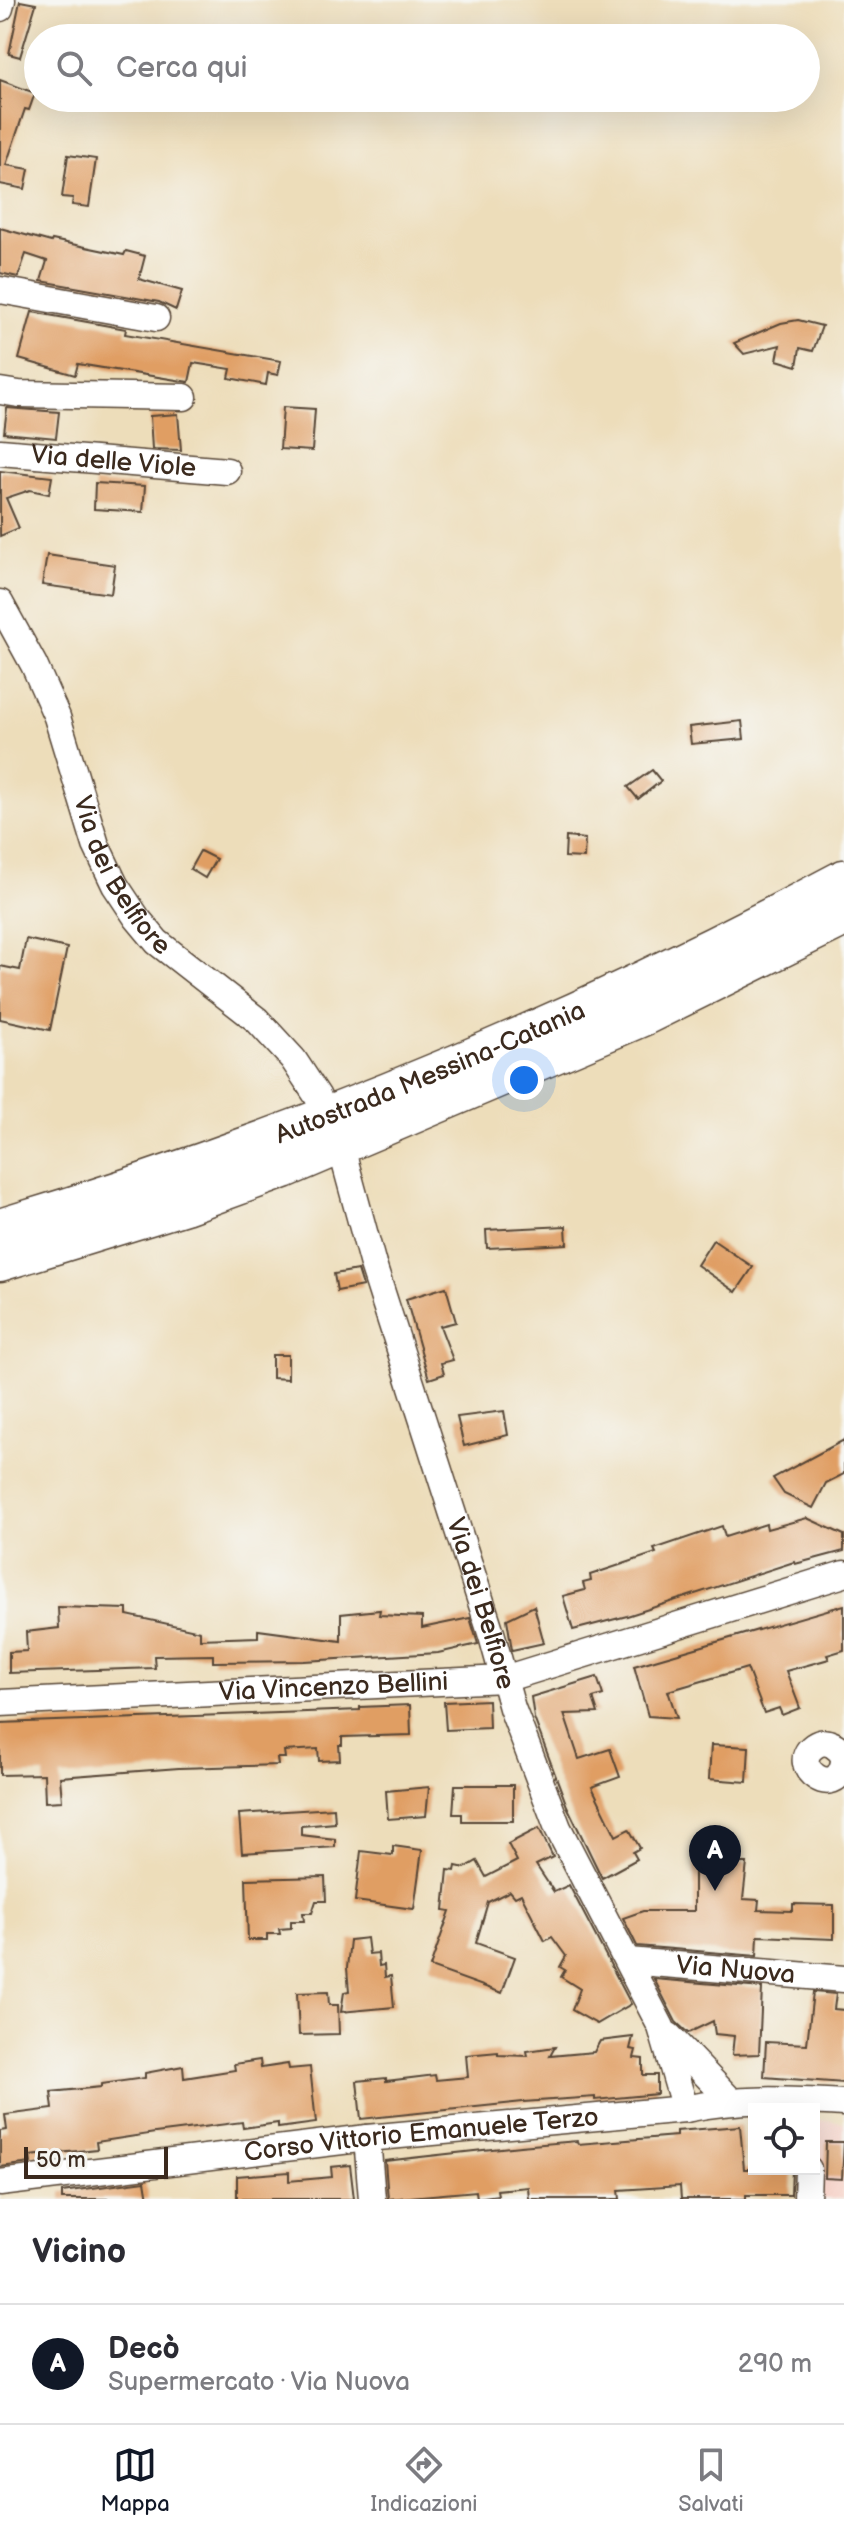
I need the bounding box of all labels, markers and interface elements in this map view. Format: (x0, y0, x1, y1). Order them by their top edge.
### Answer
search box (24, 24, 820, 112)
icon: search (52, 46, 96, 90)
text: Cerca qui (116, 50, 248, 86)
street label: Via delle Viole (30, 439, 197, 484)
street label: Via dei Belfiore (66, 792, 176, 962)
street label: Autostrada Messina-Catania (271, 995, 590, 1151)
your location (504, 1060, 544, 1100)
street label: Via dei Belfiore (440, 1514, 522, 1693)
street label: Via Vincenzo Bellini (218, 1666, 449, 1708)
pin: A (689, 1825, 741, 1891)
street label: Via Nuova (675, 1950, 796, 1990)
street label: Corso Vittorio Emanuele Terzo (242, 2101, 600, 2168)
map controls (748, 2103, 820, 2175)
button: locate (748, 2103, 820, 2175)
scale bar (24, 2143, 168, 2179)
text: 50 m (36, 2147, 86, 2174)
text: Vicino (32, 2231, 126, 2272)
text: Decò (108, 2331, 180, 2367)
text: A (50, 2349, 66, 2380)
text: 290 m (738, 2349, 812, 2380)
text: Supermercato · Via Nuova (108, 2367, 410, 2398)
tab: Mappa (100, 2443, 170, 2518)
tab: Indicazioni (371, 2443, 477, 2518)
tab: Salvati (678, 2443, 744, 2518)

